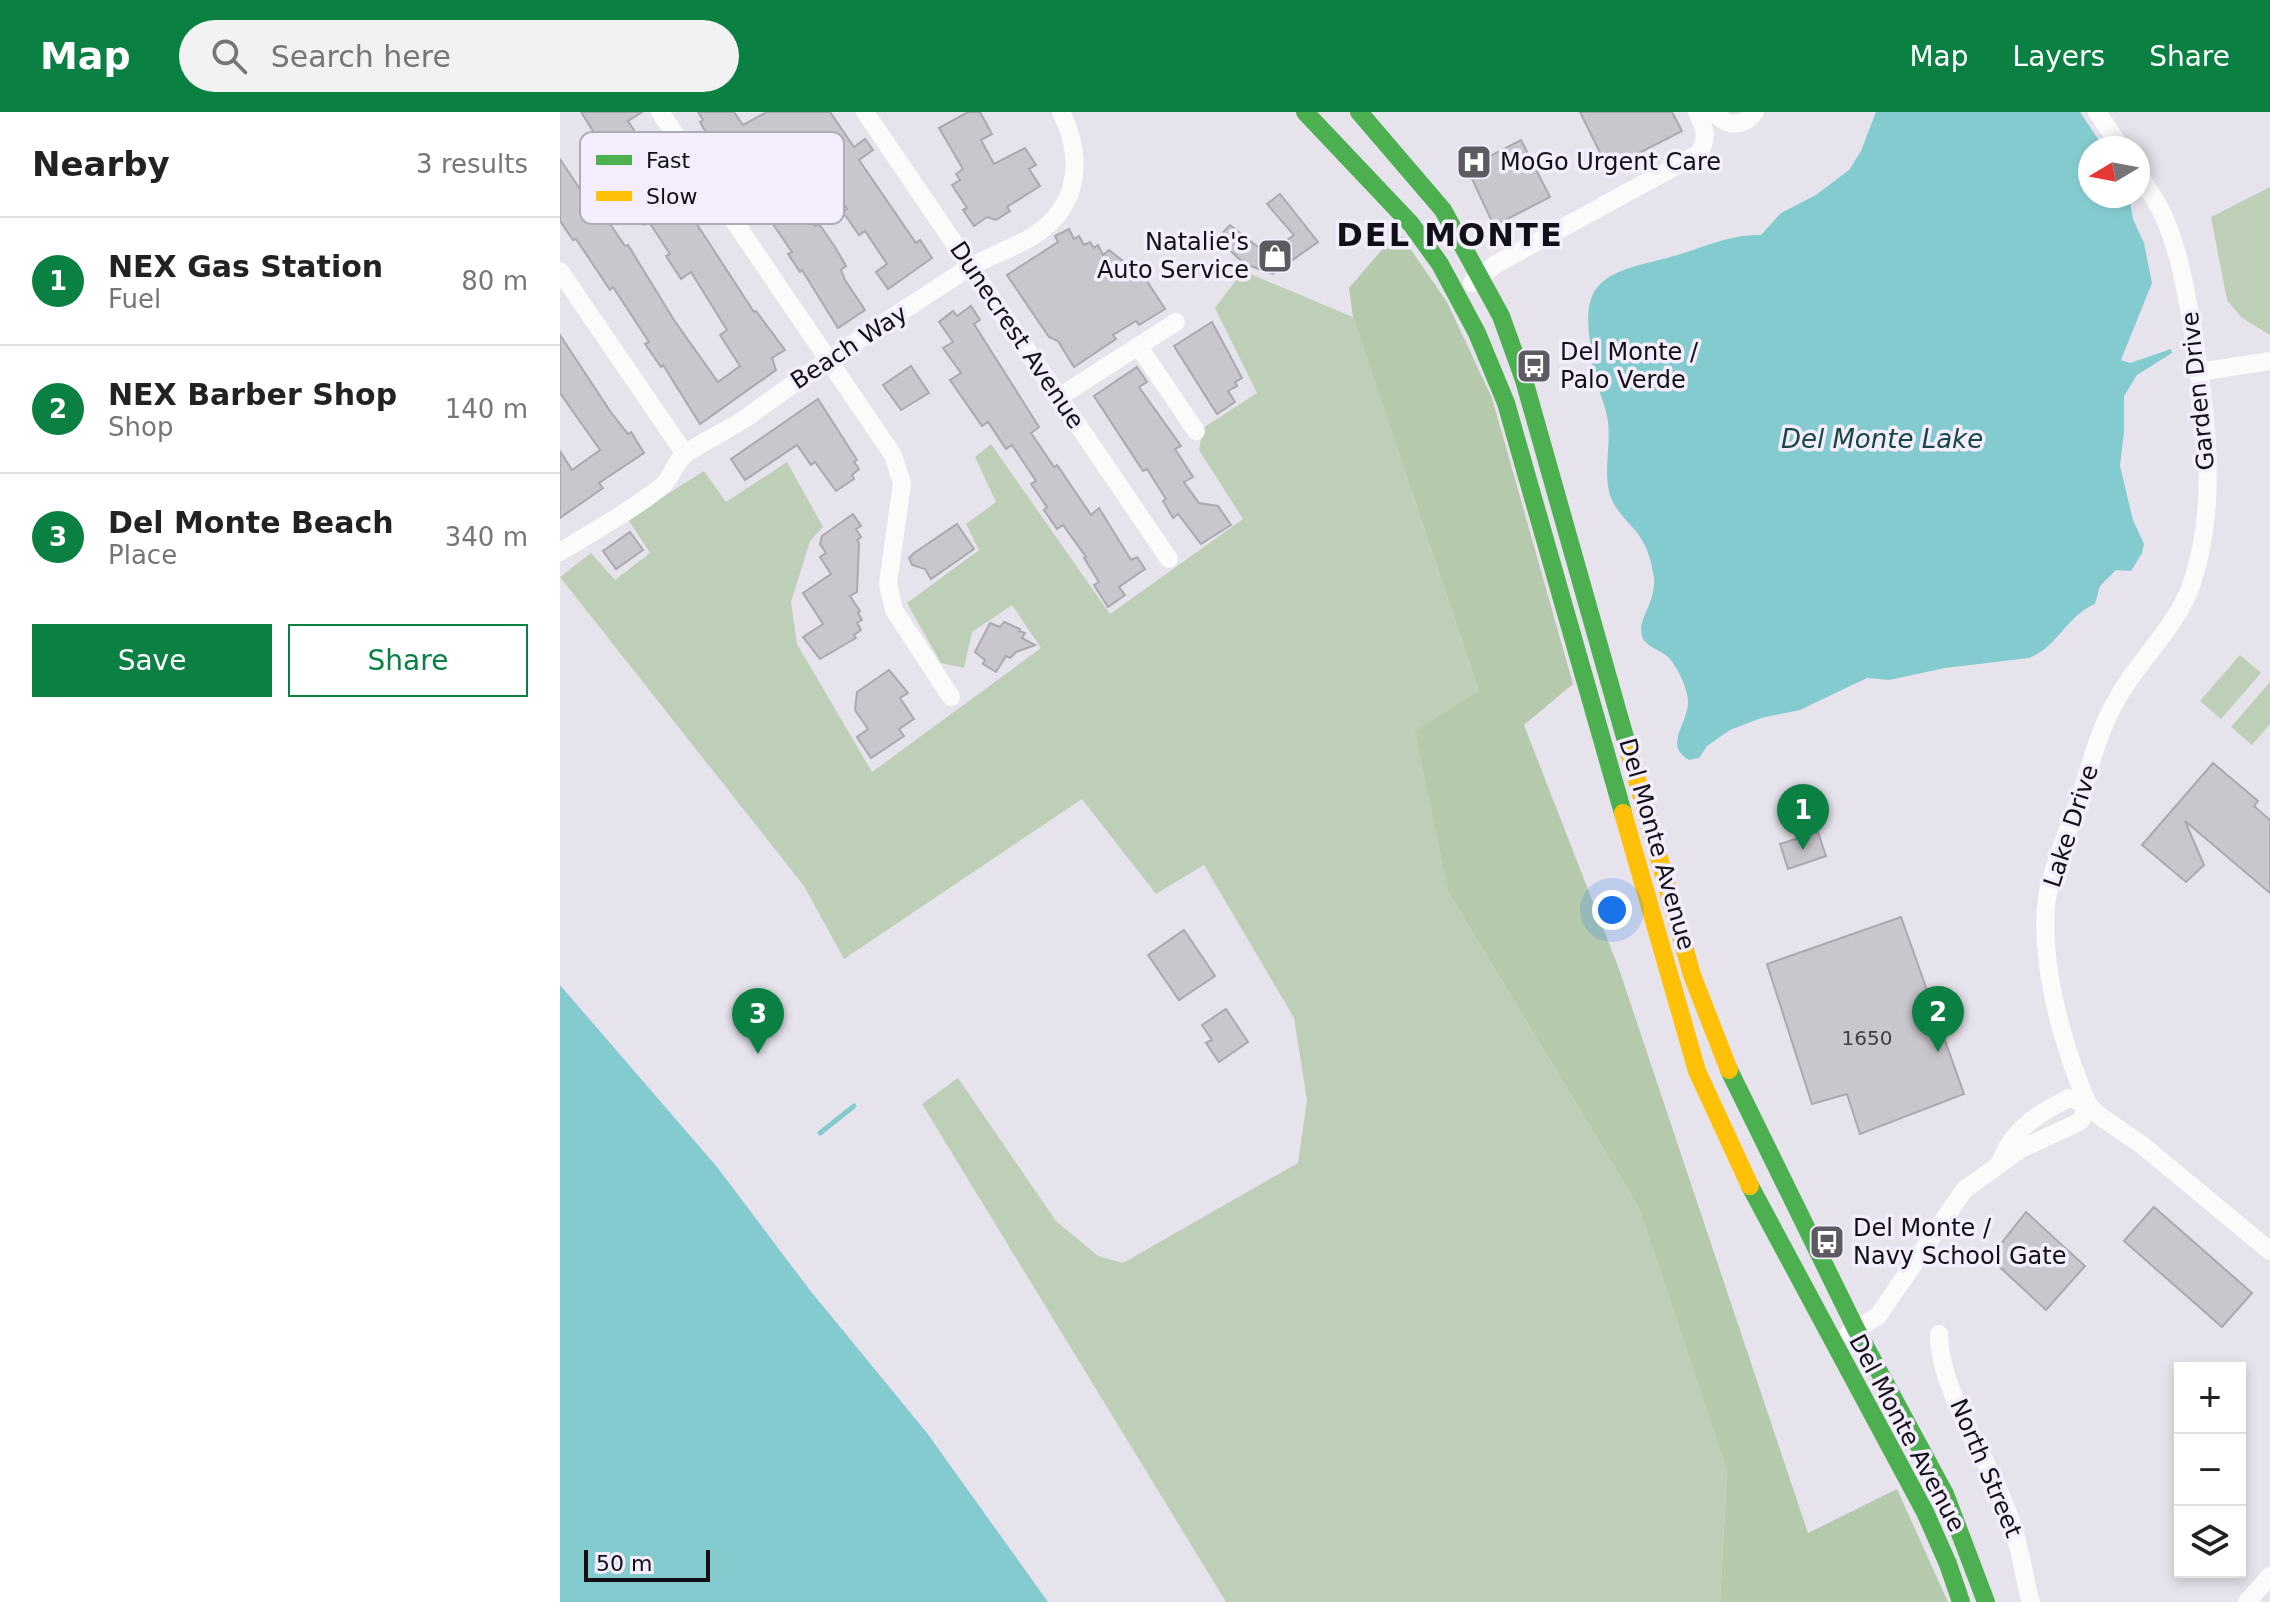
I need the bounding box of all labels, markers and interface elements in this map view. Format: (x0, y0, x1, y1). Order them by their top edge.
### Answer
search box (179, 20, 739, 92)
text: Map (40, 34, 131, 78)
icon: search (207, 34, 251, 78)
text: Search here (271, 39, 451, 74)
text: Map (1909, 40, 1969, 73)
text: Layers (2013, 40, 2105, 73)
text: Share (2149, 40, 2230, 73)
legend (580, 132, 844, 224)
north arrow (2078, 136, 2150, 208)
hospital icon: MoGo Urgent Care (1455, 143, 1493, 181)
text: Nearby (32, 144, 170, 184)
text: Fast (646, 148, 691, 173)
place label: MoGo Urgent Care (1500, 148, 1721, 176)
text: 3 results (416, 149, 528, 179)
text: Slow (646, 184, 698, 209)
district label: DEL MONTE (1336, 216, 1564, 254)
place label: Natalie's Auto Service (1097, 228, 1249, 284)
street label: Dunecrest Avenue (944, 236, 1090, 434)
shop icon: Natalie's Auto Service (1256, 237, 1294, 275)
text: NEX Gas Station (108, 249, 383, 284)
text: 1 (49, 266, 67, 296)
text: 80 m (461, 266, 528, 296)
text: Fuel (108, 284, 161, 314)
street label: Beach Way (786, 299, 912, 395)
street label: Garden Drive (2176, 310, 2220, 472)
place label: Del Monte / Palo Verde (1560, 338, 1699, 394)
bus stop icon: Del Monte / Palo Verde (1515, 347, 1553, 385)
text: NEX Barber Shop (108, 377, 397, 412)
text: 2 (49, 394, 67, 424)
text: 140 m (445, 394, 528, 424)
text: Shop (108, 412, 173, 442)
water label: Del Monte Lake (1781, 424, 1983, 454)
text: Del Monte Beach (108, 505, 394, 540)
text: 3 (49, 522, 67, 552)
text: 340 m (445, 522, 528, 552)
text: Place (108, 540, 177, 570)
button: Save (32, 624, 272, 697)
button: Share (288, 624, 528, 697)
street label: Del Monte Avenue (1613, 735, 1701, 953)
street label: Lake Drive (2038, 761, 2104, 891)
pin: 1 (1777, 784, 1829, 850)
your location (1592, 890, 1632, 930)
pin: 2 (1912, 986, 1964, 1052)
pin: 3 (732, 988, 784, 1054)
house number: 1650 (1842, 1026, 1892, 1050)
place label: Del Monte / Navy School Gate (1853, 1214, 2066, 1270)
bus stop icon: Del Monte / Navy School Gate (1808, 1223, 1846, 1261)
street label: Del Monte Avenue (1843, 1330, 1971, 1536)
map controls (2174, 1362, 2246, 1578)
button: + (2174, 1362, 2246, 1434)
street label: North Street (1944, 1395, 2028, 1541)
button: − (2174, 1434, 2246, 1506)
button: layers (2174, 1506, 2246, 1578)
scale bar (584, 1546, 710, 1582)
text: 50 m (596, 1551, 652, 1576)

